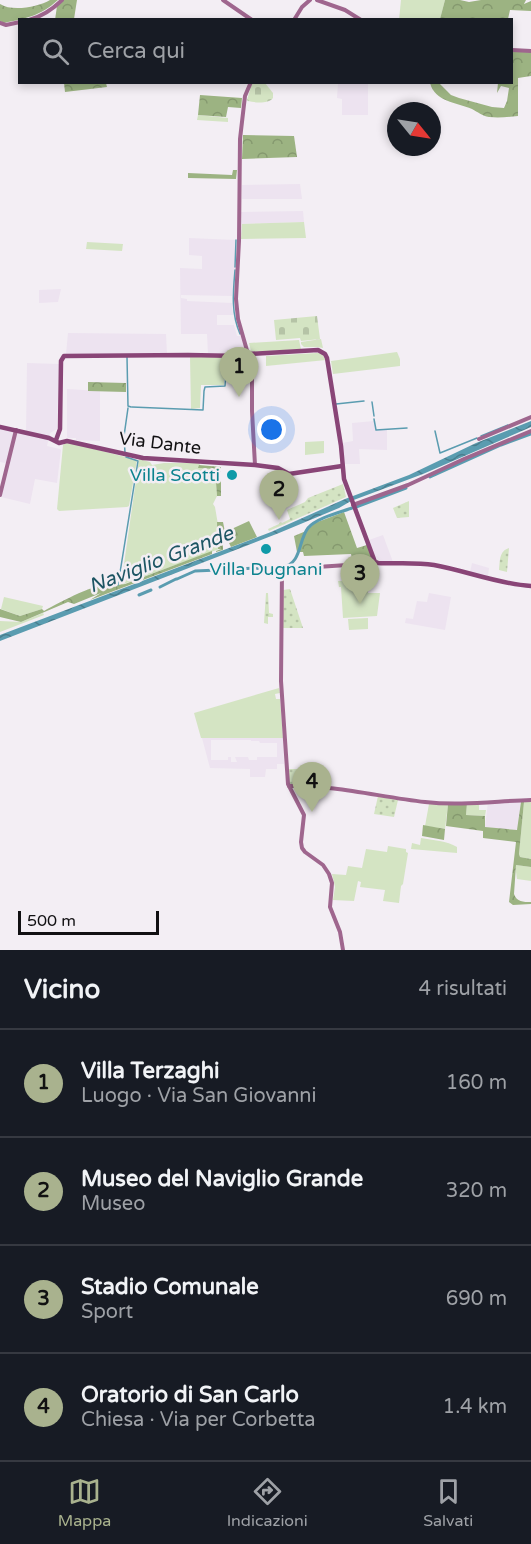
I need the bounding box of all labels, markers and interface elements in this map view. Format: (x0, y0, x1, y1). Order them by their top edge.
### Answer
search box (18, 18, 513, 84)
icon: search (39, 35, 72, 68)
text: Cerca qui (87, 38, 185, 64)
north arrow (387, 102, 441, 156)
pin: 1 (220, 348, 258, 397)
your location (257, 415, 286, 444)
street label: Via Dante (118, 427, 202, 459)
place label: Villa Scotti (130, 464, 220, 486)
marker: Villa Scotti (225, 468, 239, 482)
pin: 2 (260, 470, 298, 520)
water label: Naviglio Grande (85, 521, 238, 599)
marker: Villa Dugnani (259, 542, 273, 556)
pin: 3 (340, 554, 380, 604)
place label: Villa Dugnani (210, 558, 322, 580)
pin: 4 (292, 762, 332, 812)
scale bar (18, 908, 159, 935)
text: 500 m (27, 911, 76, 931)
text: Vicino (24, 974, 100, 1005)
text: 4 risultati (419, 977, 507, 1001)
text: Villa Terzaghi (81, 1058, 220, 1084)
text: 1 (37, 1071, 50, 1095)
text: 160 m (446, 1071, 507, 1095)
text: Luogo · Via San Giovanni (81, 1084, 316, 1108)
text: Museo del Naviglio Grande (81, 1166, 363, 1192)
text: 2 (37, 1179, 50, 1203)
text: 320 m (446, 1179, 507, 1203)
text: Museo (81, 1192, 145, 1216)
text: Stadio Comunale (81, 1274, 259, 1300)
text: 3 (37, 1287, 50, 1311)
text: 690 m (446, 1287, 507, 1311)
text: Sport (81, 1300, 133, 1324)
text: Oratorio di San Carlo (81, 1382, 299, 1408)
text: 4 (37, 1395, 50, 1419)
text: 1.4 km (443, 1395, 507, 1419)
text: Chiesa · Via per Corbetta (81, 1408, 316, 1432)
tab: Mappa (58, 1475, 111, 1531)
tab: Indicazioni (227, 1475, 308, 1531)
tab: Salvati (423, 1475, 473, 1531)

